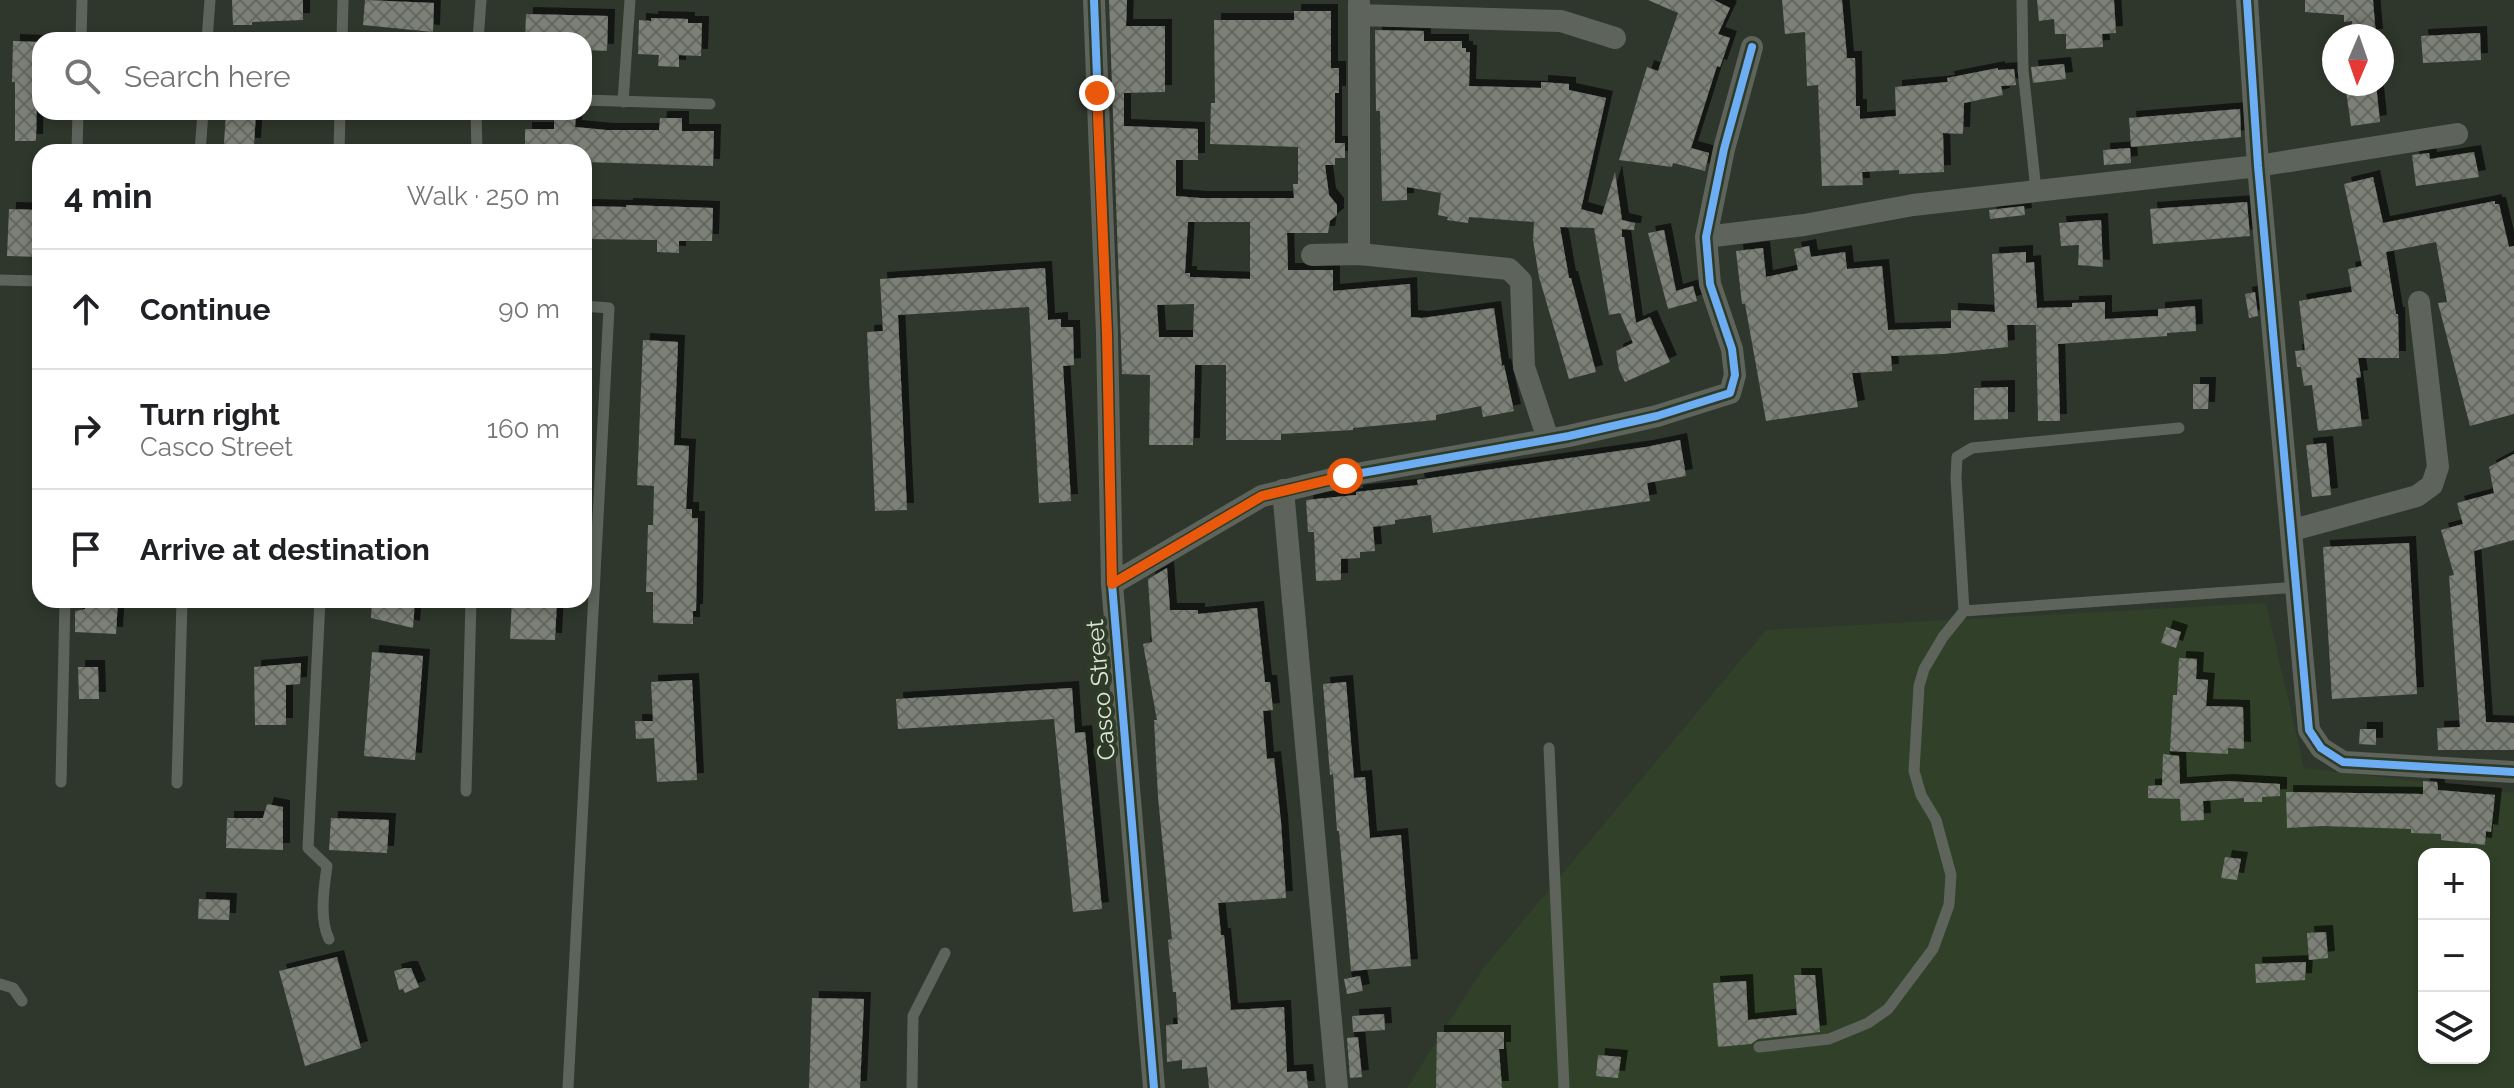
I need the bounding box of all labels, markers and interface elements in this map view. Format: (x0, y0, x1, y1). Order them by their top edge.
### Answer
north arrow (2322, 24, 2394, 96)
search box (32, 32, 592, 120)
icon: search (60, 54, 104, 98)
text: Search here (124, 59, 291, 94)
route end (1079, 75, 1115, 111)
text: 4 min (64, 176, 152, 216)
text: Walk · 250 m (407, 181, 560, 211)
icon: ahead (64, 287, 108, 331)
text: Continue (140, 292, 271, 327)
text: 90 m (498, 294, 560, 324)
text: Turn right (140, 397, 280, 432)
icon: right (64, 407, 108, 451)
text: 160 m (487, 414, 560, 444)
text: Casco Street (140, 432, 293, 462)
route start (1327, 458, 1363, 494)
icon: arrive (64, 527, 108, 571)
text: Arrive at destination (140, 532, 430, 567)
street label: Casco Street (1080, 618, 1121, 762)
map controls (2418, 848, 2490, 1064)
button: + (2418, 848, 2490, 920)
button: − (2418, 920, 2490, 992)
button: layers (2418, 992, 2490, 1064)

